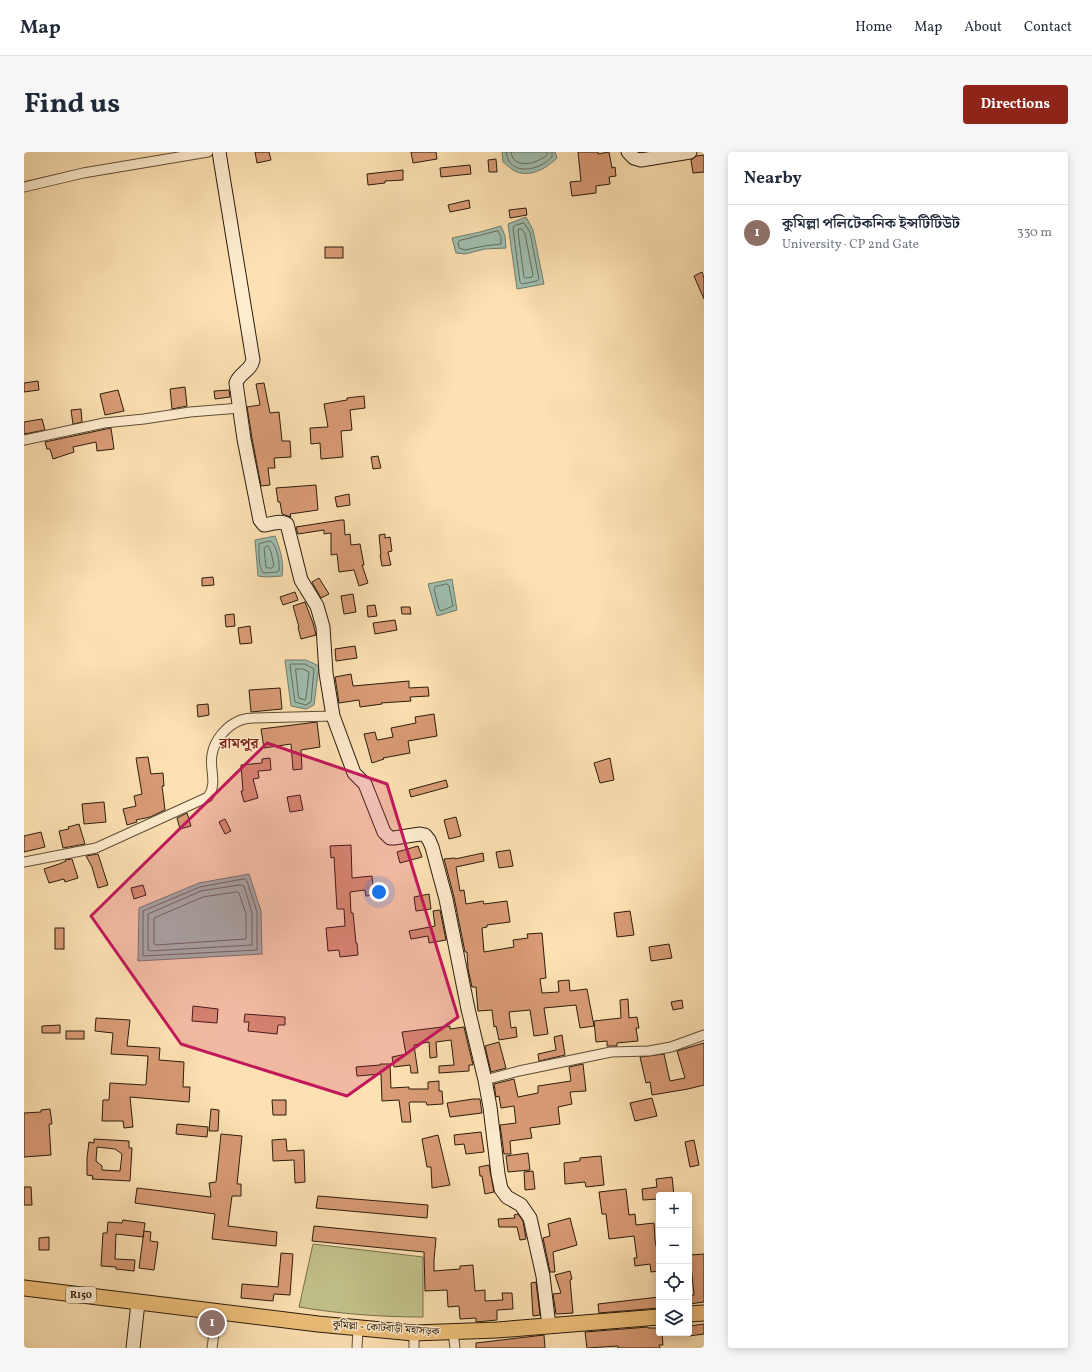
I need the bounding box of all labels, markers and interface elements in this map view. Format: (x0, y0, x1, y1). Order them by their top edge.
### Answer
text: Map (20, 15, 61, 41)
text: Home (855, 18, 892, 37)
text: Map (914, 18, 942, 37)
text: About (964, 18, 1002, 37)
text: Contact (1024, 18, 1072, 37)
text: Find us (24, 85, 120, 124)
button: Directions (963, 85, 1068, 124)
text: Nearby (744, 167, 802, 190)
text: কুমিল্লা পলিটেকনিক ইন্সটিটিউট (782, 214, 960, 235)
text: 1 (754, 224, 760, 242)
text: 330 m (1017, 224, 1052, 242)
text: University · CP 2nd Gate (782, 236, 919, 254)
district label: রামপুর (218, 734, 260, 755)
your location (369, 882, 389, 902)
map controls (656, 1192, 692, 1336)
button: + (656, 1192, 692, 1228)
button: − (656, 1228, 692, 1264)
button: locate (656, 1264, 692, 1300)
road number: R150 (66, 1287, 96, 1303)
button: layers (656, 1300, 692, 1336)
pin: 1 (199, 1308, 225, 1338)
street label: কুমিল্লা - কোটবাড়ী মহাসড়ক (331, 1318, 441, 1340)

